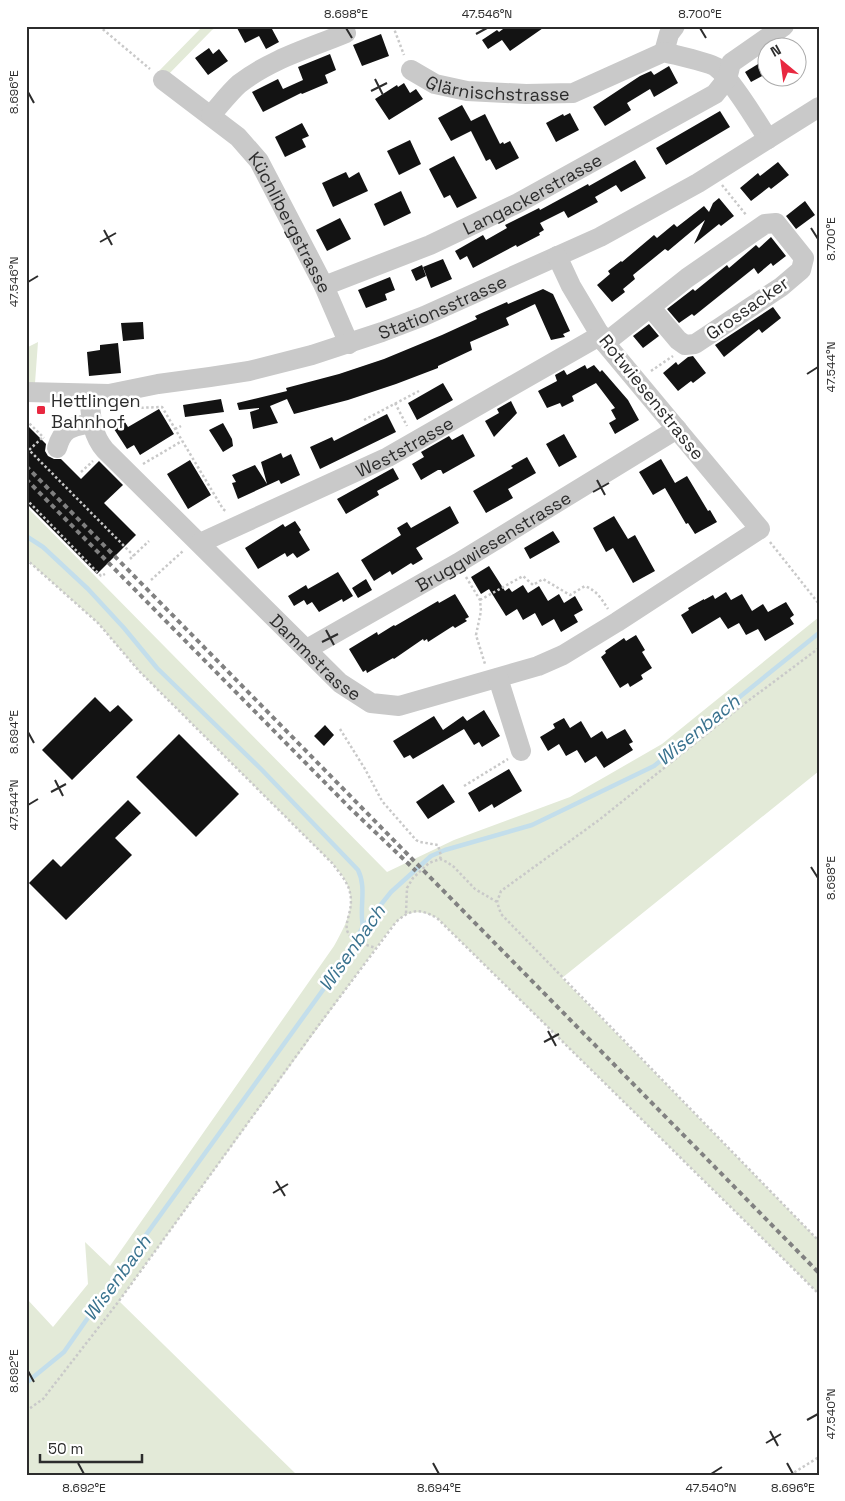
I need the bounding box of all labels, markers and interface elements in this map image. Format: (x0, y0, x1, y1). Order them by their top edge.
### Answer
text: 8.698°E (324, 6, 368, 22)
text: 47.546°N (462, 6, 512, 22)
text: 8.700°E (678, 6, 722, 22)
north arrow (758, 38, 808, 88)
text: N (767, 40, 784, 61)
text: 8.696°E (6, 70, 22, 114)
street label: Glärnischstrasse (422, 70, 570, 106)
street label: Küchlibergstrasse (244, 146, 337, 296)
street label: Langackerstrasse (459, 147, 606, 239)
text: 8.700°E (823, 217, 839, 261)
text: 47.546°N (6, 257, 22, 307)
street label: Stationsstrasse (375, 269, 510, 344)
street label: Grossacker (701, 271, 793, 345)
street label: Rotwiesenstrasse (594, 330, 710, 464)
text: 47.544°N (823, 342, 839, 392)
place label: Hettlingen Bahnhof (51, 389, 141, 433)
marker: Hettlingen Bahnhof (35, 404, 47, 416)
street label: Weststrasse (352, 411, 457, 482)
street label: Bruggwiesenstrasse (411, 485, 575, 597)
street label: Dammstrasse (265, 609, 366, 705)
water label: Wisenbach (651, 689, 745, 771)
text: 8.694°E (6, 710, 22, 754)
text: 47.544°N (6, 780, 22, 830)
text: 8.698°E (823, 856, 839, 900)
water label: Wisenbach (313, 900, 391, 996)
water label: Wisenbach (77, 1230, 157, 1326)
text: 8.692°E (6, 1349, 22, 1393)
text: 47.540°N (823, 1388, 839, 1440)
scale bar (40, 1431, 142, 1463)
text: 50 m (48, 1439, 83, 1458)
text: 8.692°E (62, 1480, 106, 1496)
text: 8.694°E (417, 1480, 461, 1496)
text: 47.540°N (685, 1480, 737, 1496)
text: 8.696°E (771, 1480, 815, 1496)

